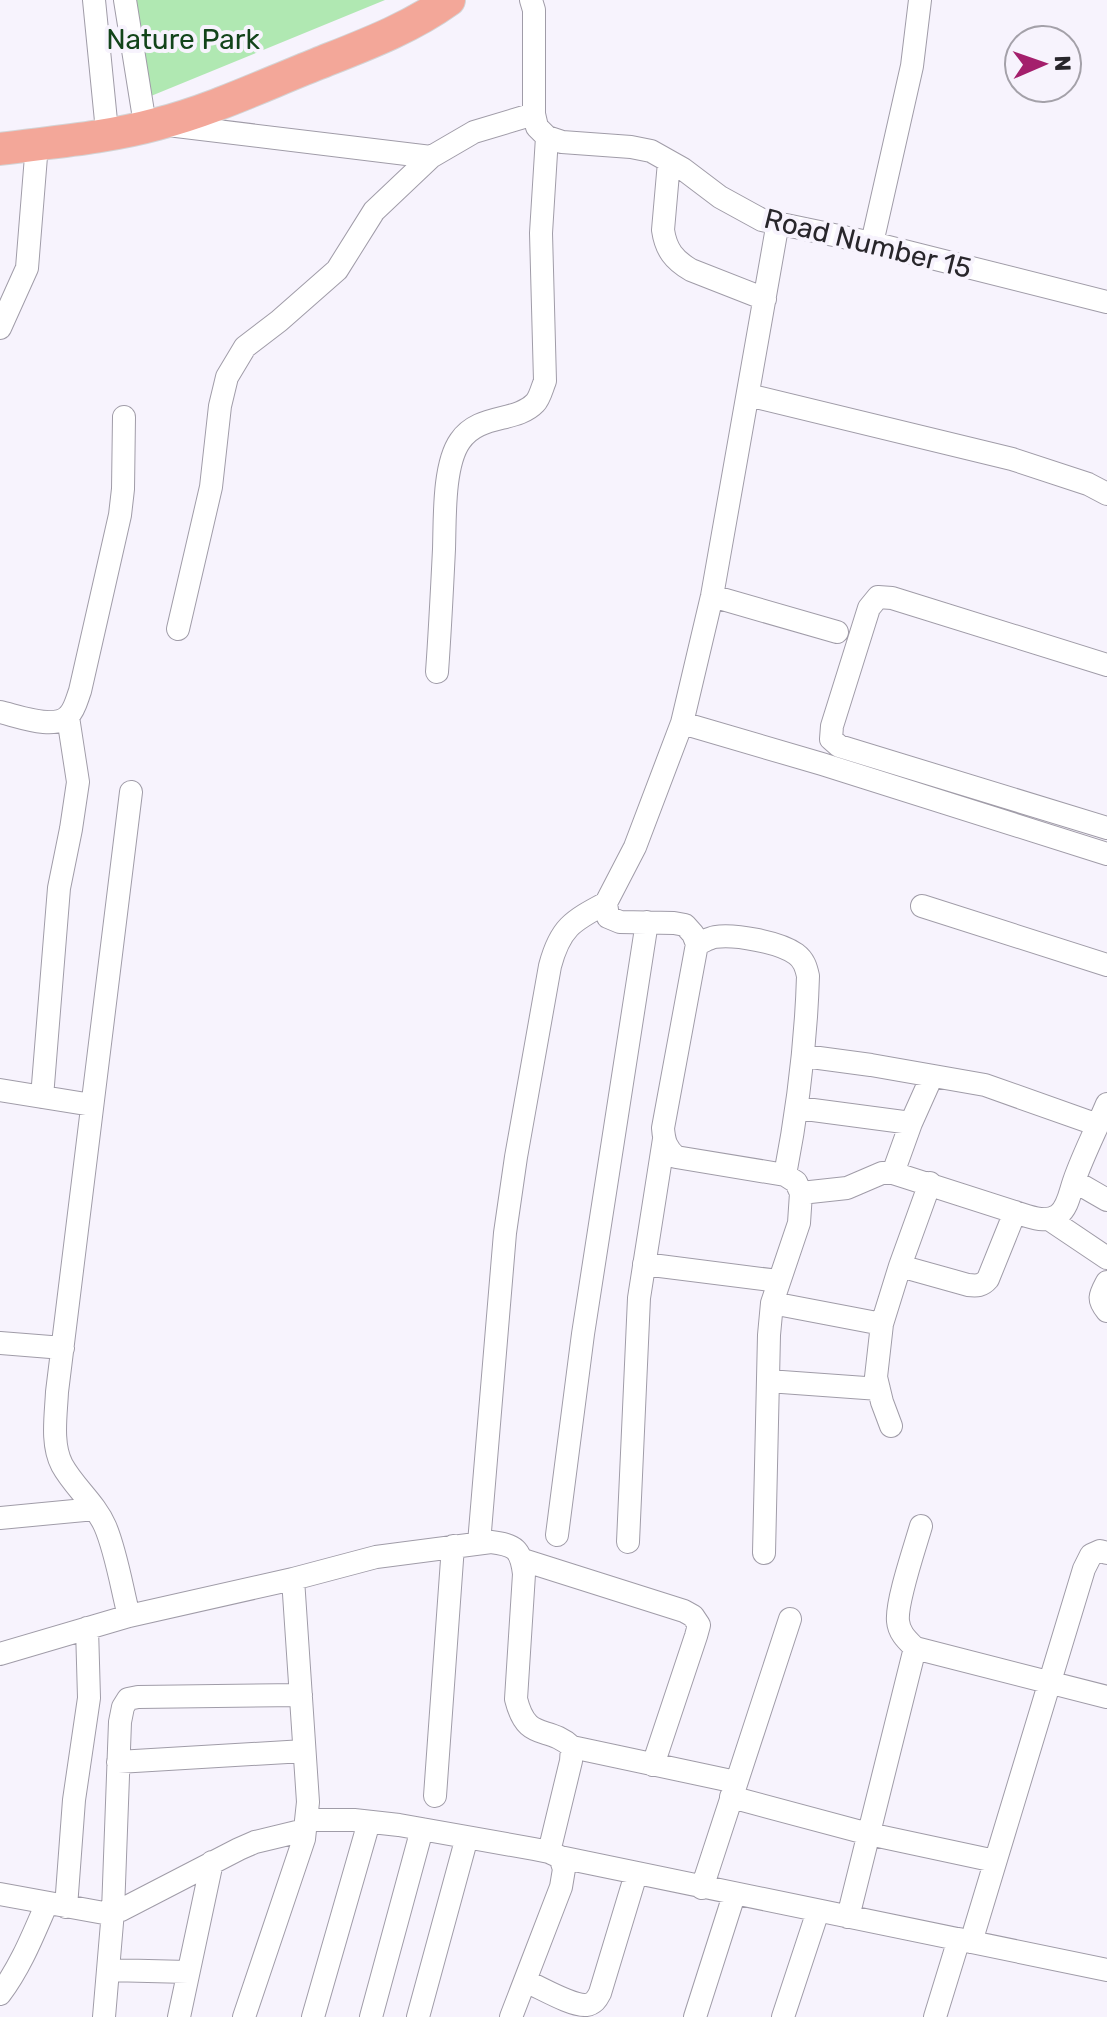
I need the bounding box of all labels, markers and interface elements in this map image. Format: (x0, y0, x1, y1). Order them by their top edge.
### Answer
park label: Nature Park (106, 23, 260, 56)
north arrow (1003, 24, 1083, 104)
text: N (1049, 55, 1076, 72)
street label: Road Number 15 (761, 202, 975, 285)

